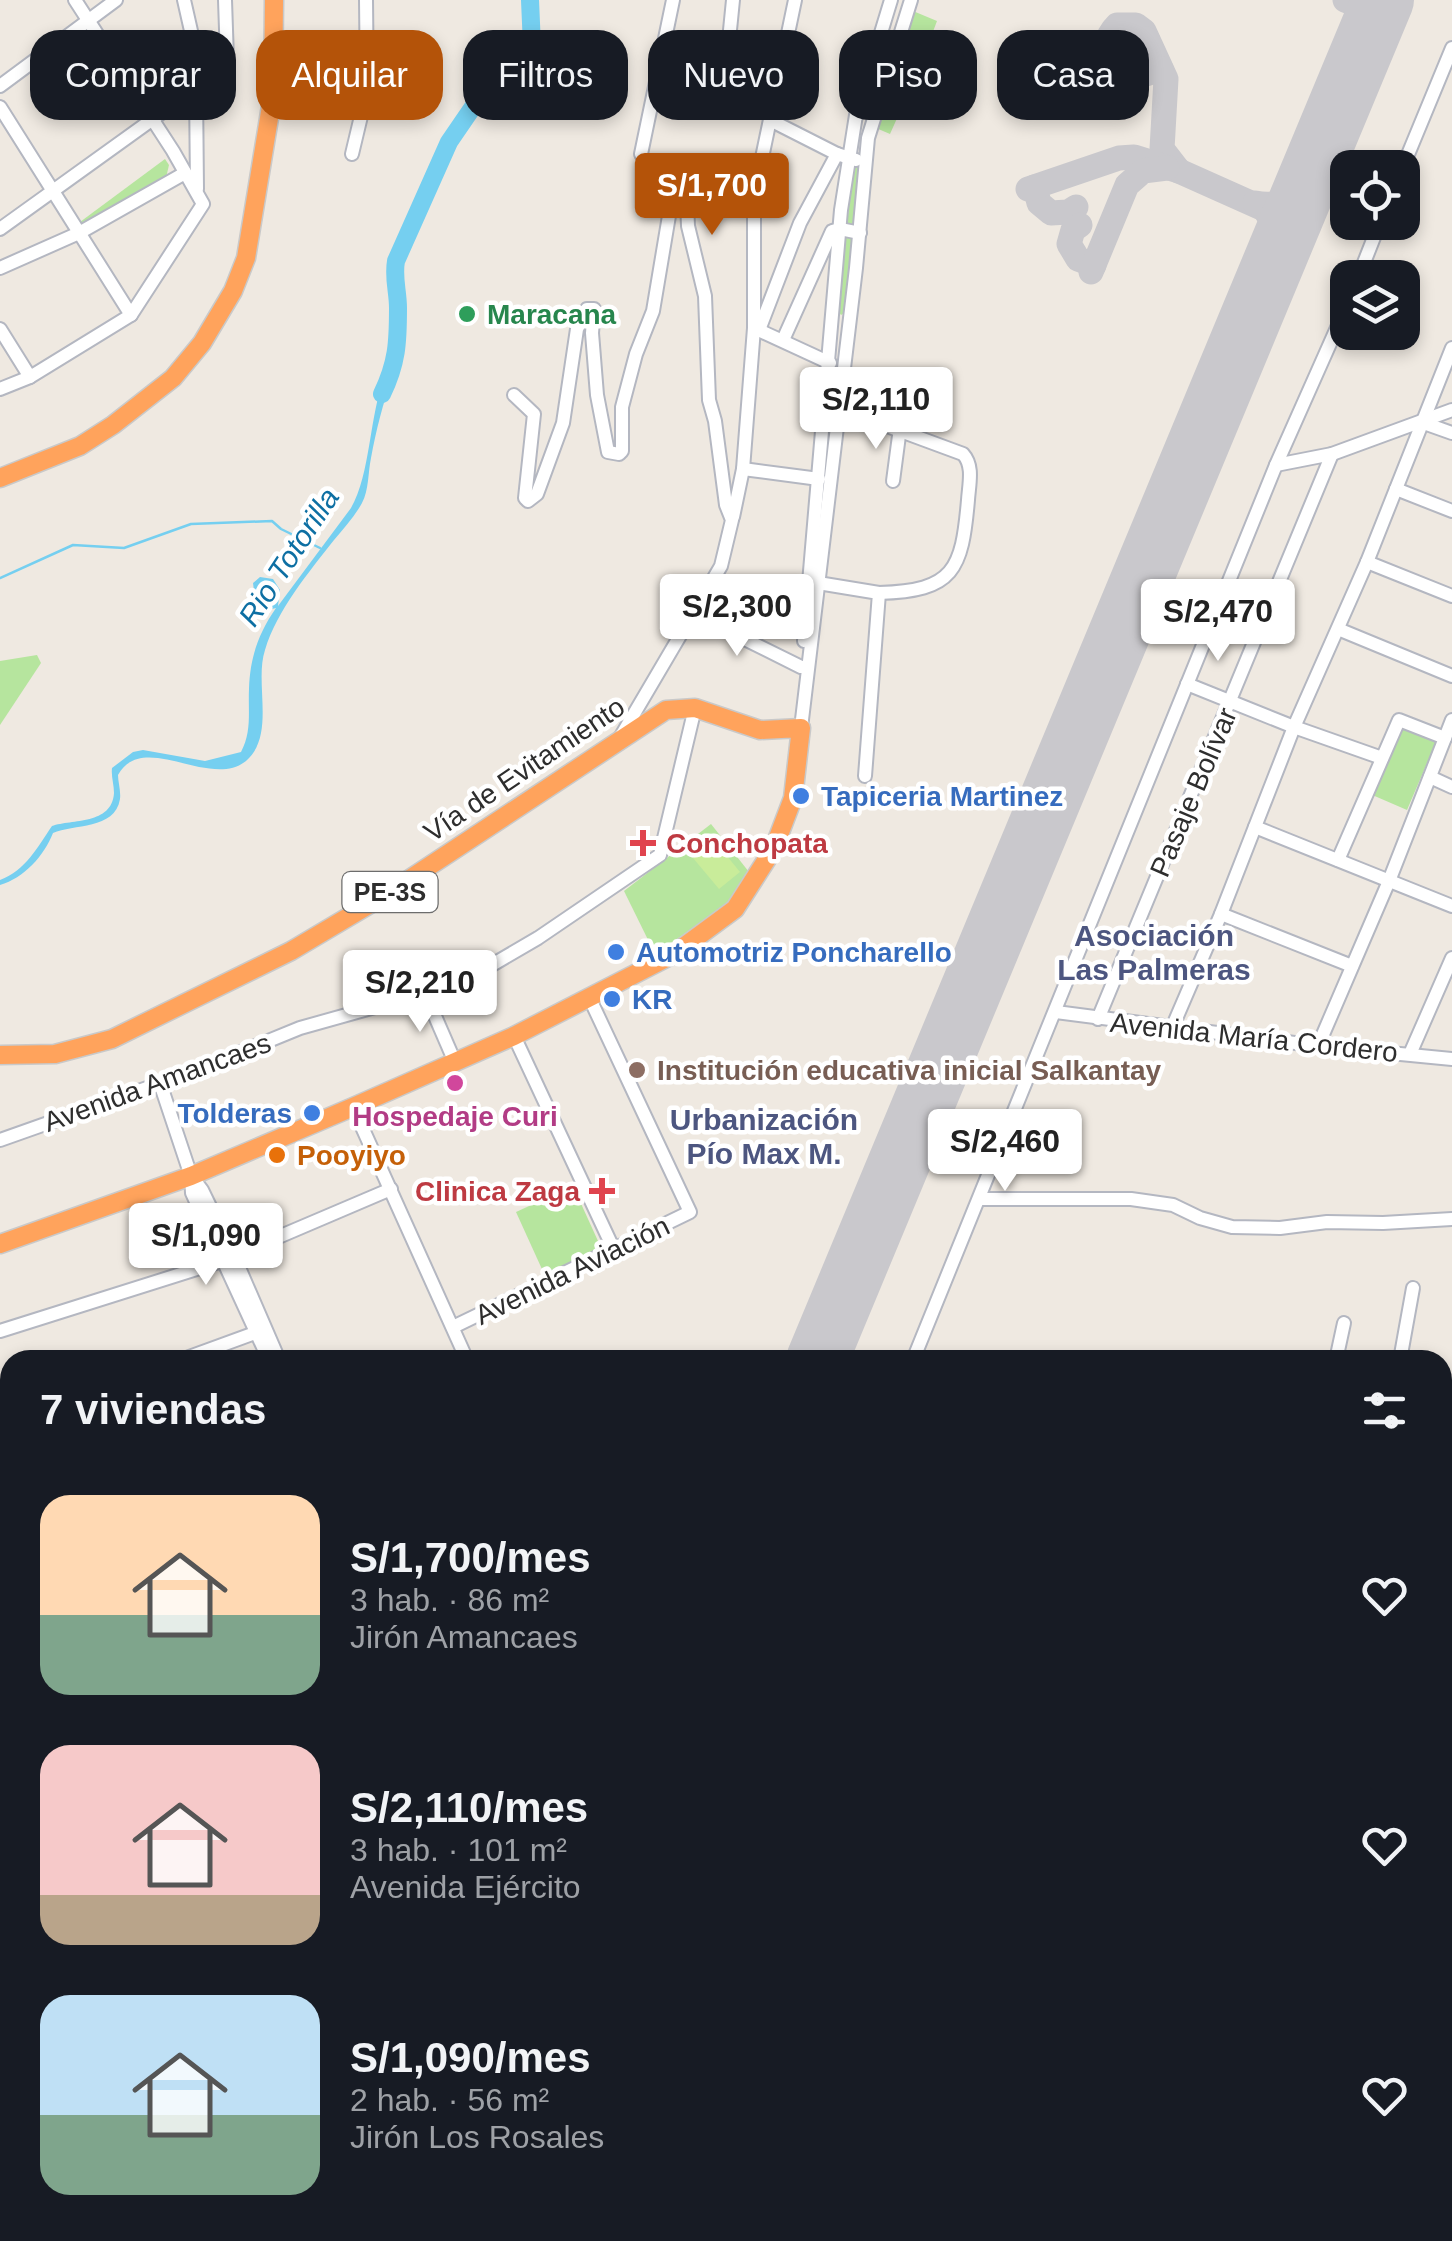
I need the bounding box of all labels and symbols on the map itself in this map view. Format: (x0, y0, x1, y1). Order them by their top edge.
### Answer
pin: S/1,700 (620, 153, 804, 238)
place label: Maracana (487, 299, 617, 330)
marker: Maracana (456, 303, 478, 325)
pin: S/2,110 (784, 367, 968, 452)
water label: Rio Totorilla (232, 482, 345, 632)
pin: S/2,300 (645, 574, 829, 659)
pin: S/2,470 (1126, 579, 1310, 664)
street label: Vía de Evitamiento (418, 691, 630, 848)
street label: Pasaje Bolívar (1144, 703, 1243, 881)
place label: Tapiceria Martinez (821, 781, 1063, 812)
marker: Tapiceria Martinez (790, 785, 812, 807)
place label: Conchopata (666, 828, 828, 859)
marker: Conchopata (630, 830, 656, 856)
road number: PE-3S (342, 872, 438, 912)
district label: Asociación Las Palmeras (1057, 919, 1251, 986)
place label: Automotriz Poncharello (636, 937, 952, 968)
marker: Automotriz Poncharello (605, 941, 627, 963)
pin: S/2,210 (328, 950, 512, 1035)
place label: KR (632, 984, 672, 1015)
marker: KR (601, 988, 623, 1010)
street label: Avenida María Cordero (1109, 1007, 1399, 1068)
street label: Avenida Amancaes (39, 1027, 275, 1138)
place label: Institución educativa inicial Salkantay (657, 1055, 1162, 1086)
marker: Institución educativa inicial Salkantay (626, 1059, 648, 1081)
marker: Hospedaje Curi (444, 1072, 466, 1094)
place label: Tolderas (177, 1098, 292, 1129)
place label: Hospedaje Curi (352, 1101, 558, 1132)
marker: Tolderas (301, 1102, 323, 1124)
district label: Urbanización Pío Max M. (670, 1103, 858, 1170)
pin: S/2,460 (913, 1109, 1097, 1194)
place label: Pooyiyo (297, 1140, 406, 1171)
marker: Pooyiyo (266, 1144, 288, 1166)
place label: Clinica Zaga (415, 1176, 580, 1207)
marker: Clinica Zaga (589, 1178, 615, 1204)
pin: S/1,090 (114, 1203, 298, 1288)
street label: Avenida Aviación (470, 1210, 674, 1331)

